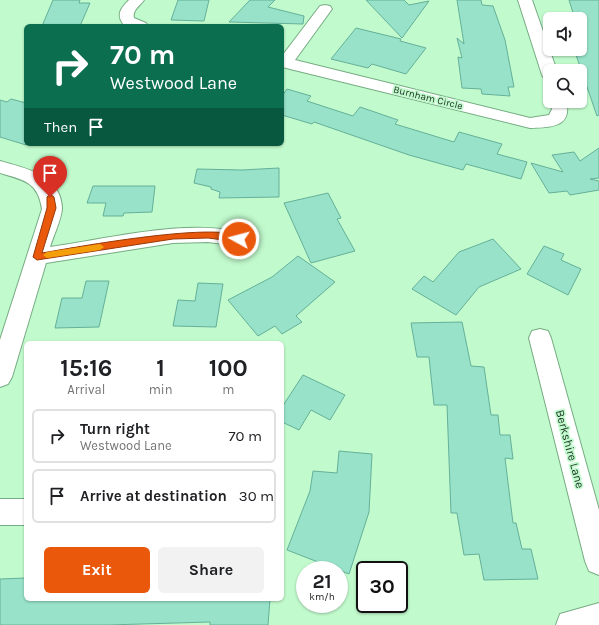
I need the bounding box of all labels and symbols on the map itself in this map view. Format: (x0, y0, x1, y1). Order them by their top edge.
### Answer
street label: Burnham Circle (392, 84, 464, 112)
pin (33, 156, 67, 197)
position arrow (218, 218, 260, 260)
street label: Berkshire Lane (553, 408, 587, 490)
speed limit sign: 30 (356, 561, 408, 613)

